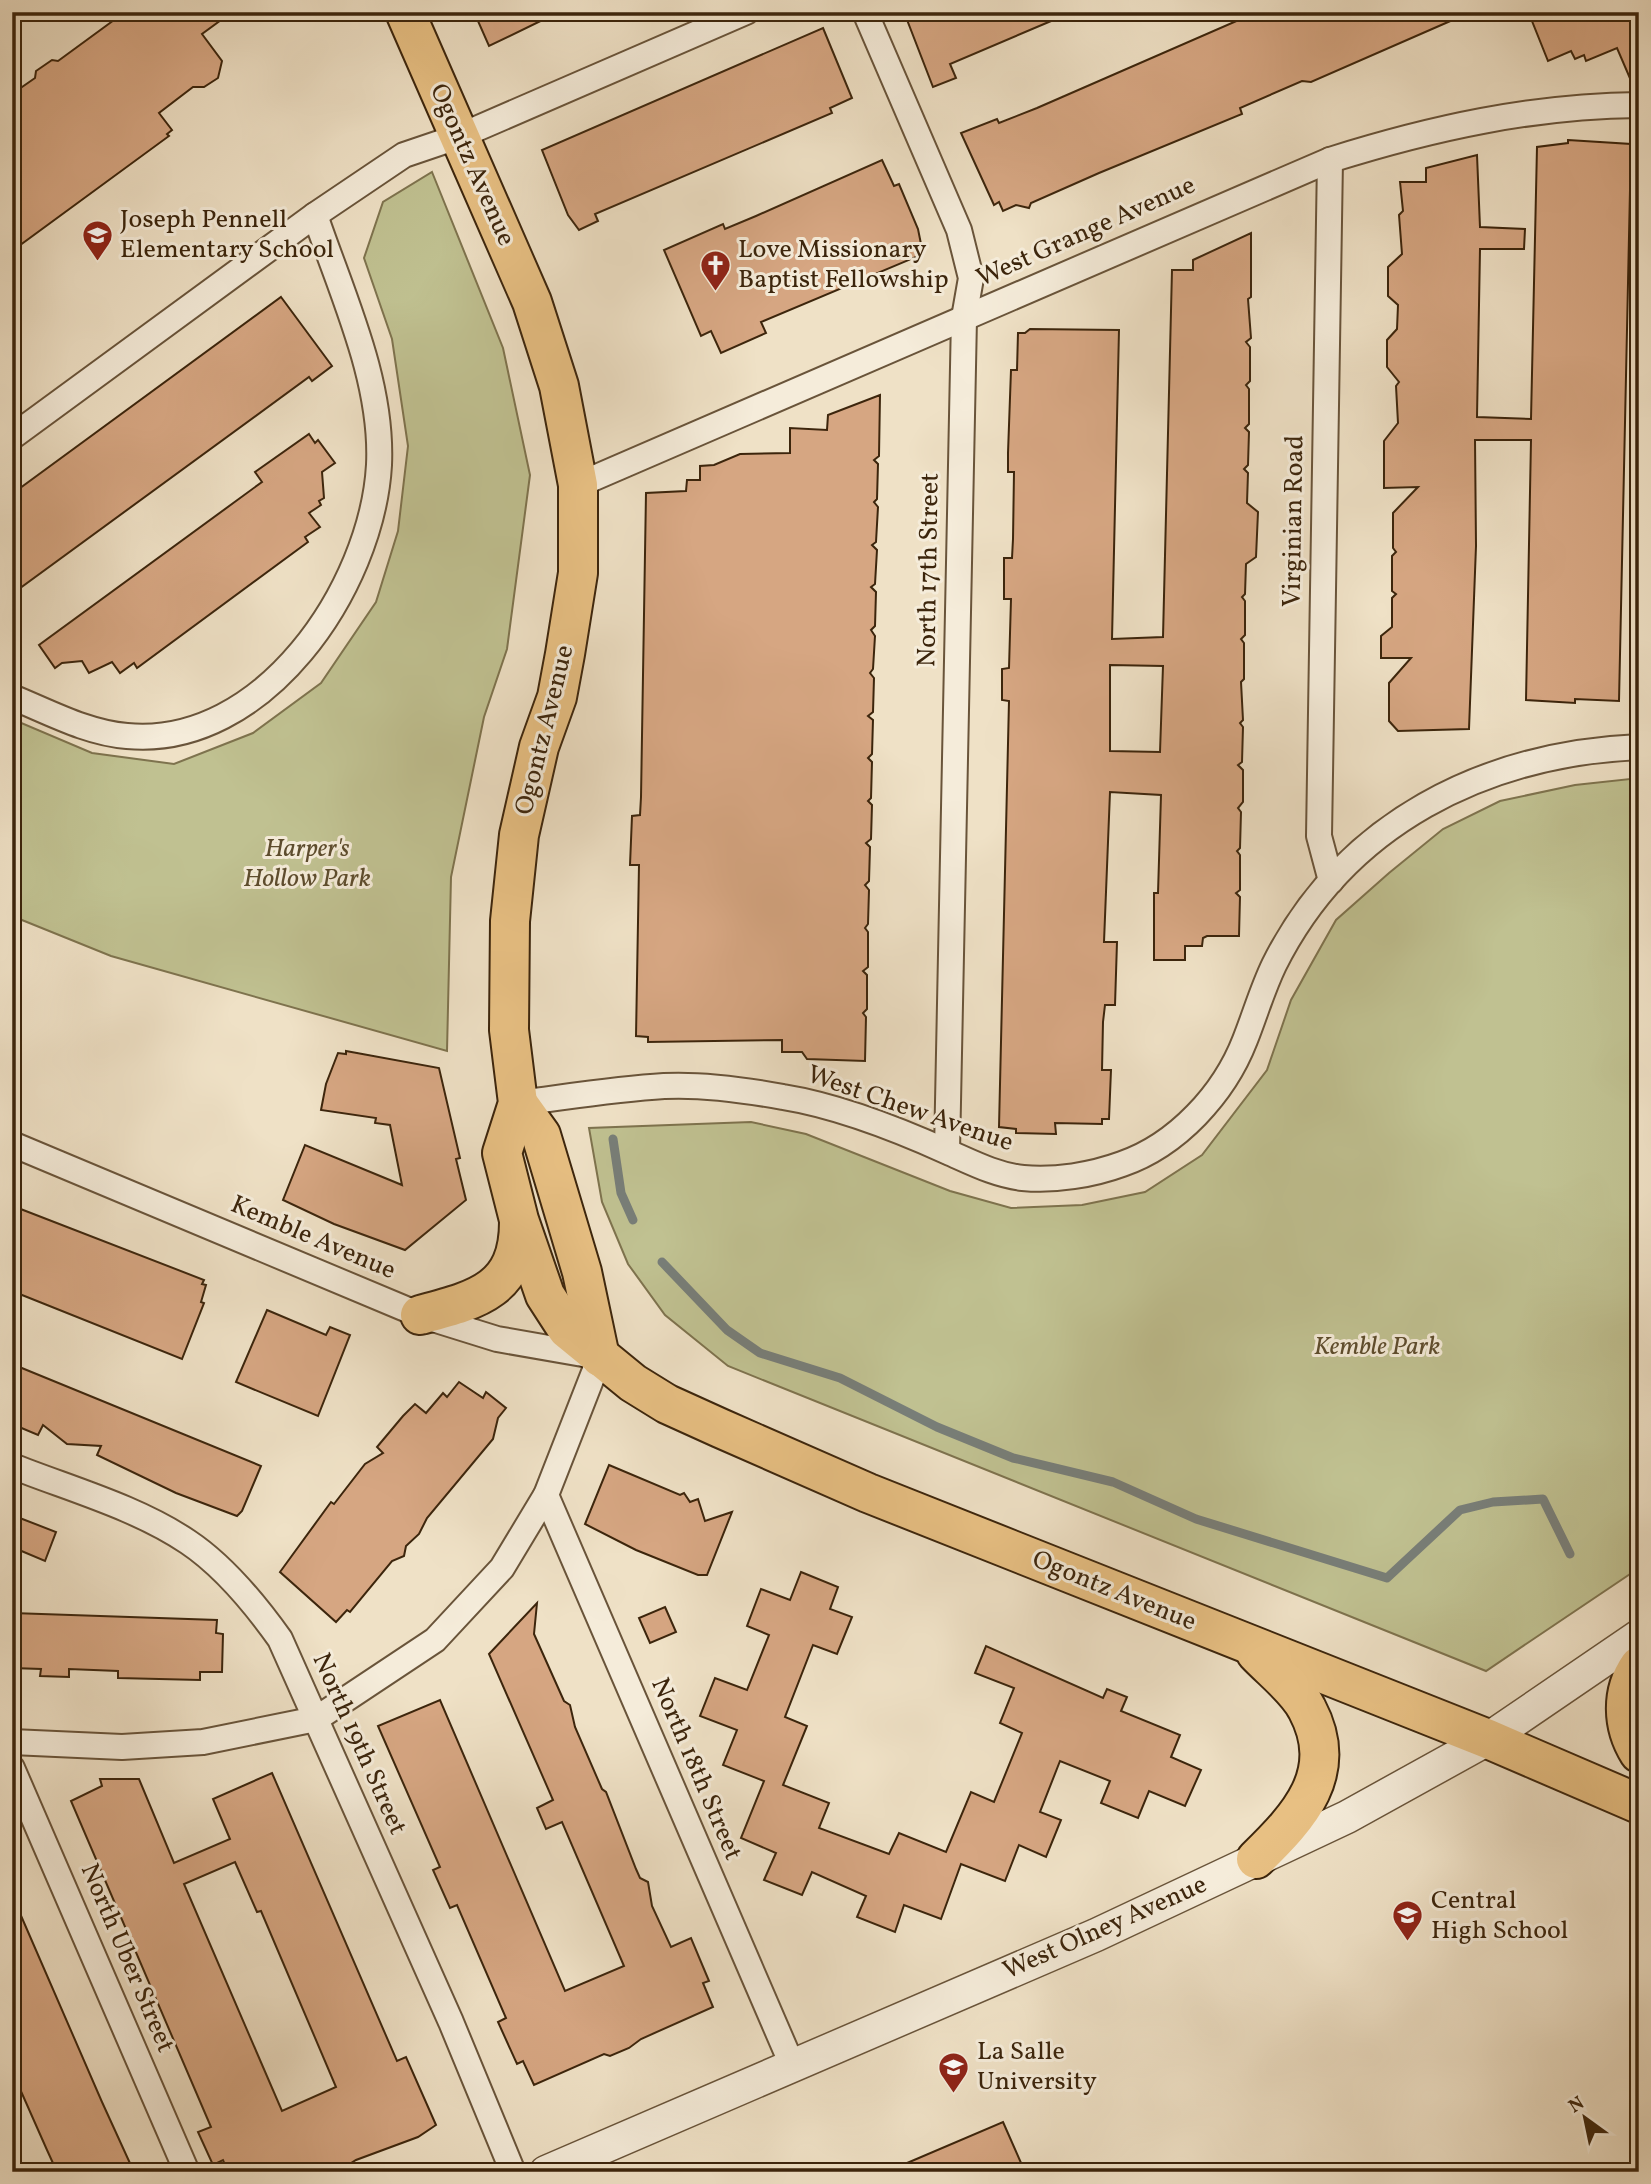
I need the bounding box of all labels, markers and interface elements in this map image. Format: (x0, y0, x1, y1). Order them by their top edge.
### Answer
street label: Ogontz Avenue (420, 78, 524, 252)
street label: West Grange Avenue (971, 168, 1201, 296)
place label: Joseph Pennell Elementary School (120, 202, 334, 268)
school or university icon: Joseph Pennell Elementary School (80, 218, 114, 262)
place label: Love Missionary Baptist Fellowship (738, 232, 949, 298)
church icon: Love Missionary Baptist Fellowship (698, 248, 732, 292)
street label: Virginian Road (1275, 435, 1313, 607)
street label: North 17th Street (909, 472, 949, 668)
street label: Ogontz Avenue (506, 641, 584, 819)
park label: Harper's Hollow Park (243, 831, 371, 897)
street label: West Chew Avenue (802, 1057, 1018, 1161)
street label: Kemble Avenue (225, 1187, 401, 1289)
park label: Kemble Park (1314, 1329, 1440, 1365)
street label: Ogontz Avenue (1027, 1542, 1201, 1640)
street label: North 19th Street (303, 1647, 415, 1841)
street label: North 18th Street (641, 1672, 751, 1866)
street label: North Uber Street (71, 1858, 183, 2058)
street label: West Olney Avenue (997, 1867, 1213, 1989)
place label: Central High School (1431, 1883, 1568, 1949)
school or university icon: Central High School (1391, 1899, 1425, 1943)
place label: La Salle University (977, 2034, 1097, 2100)
school or university icon: La Salle University (937, 2050, 971, 2094)
north arrow (1550, 2082, 1620, 2152)
text: N (1564, 2091, 1590, 2120)

